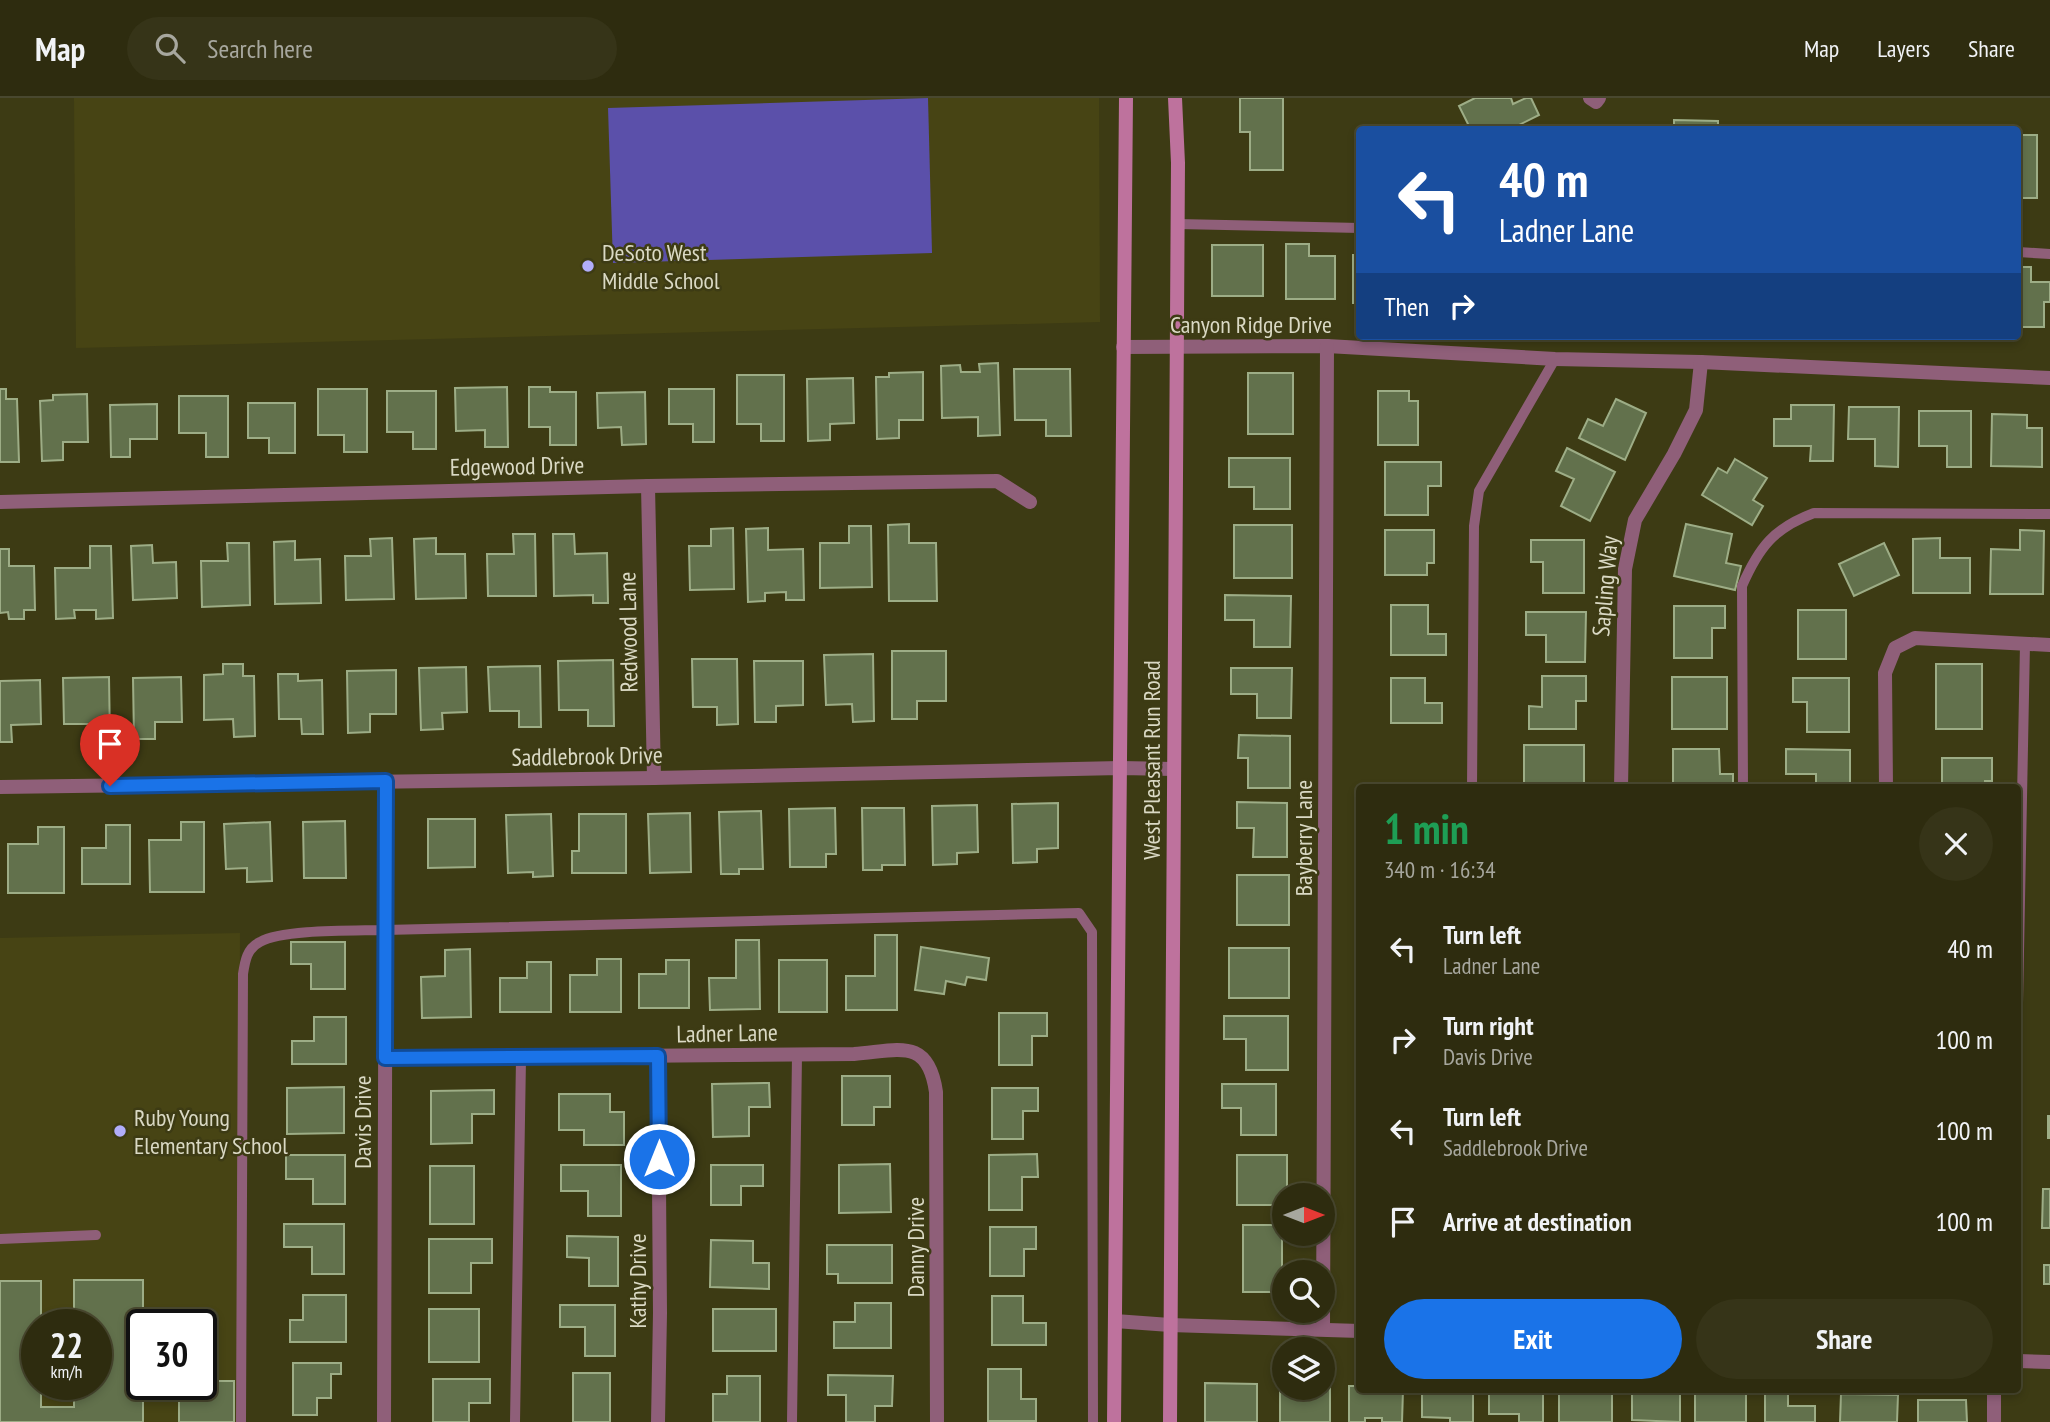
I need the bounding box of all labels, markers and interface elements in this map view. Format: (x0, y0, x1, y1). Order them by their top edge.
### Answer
search box (127, 17, 617, 80)
text: Map (35, 27, 85, 70)
icon: search (151, 29, 189, 67)
text: Search here (207, 32, 313, 65)
text: Map (1804, 33, 1839, 64)
text: Layers (1877, 33, 1930, 64)
text: Share (1968, 33, 2015, 64)
text: 40 m (1499, 147, 1588, 211)
icon: left (1384, 154, 1475, 245)
text: Ladner Lane (1499, 209, 1634, 251)
place label: DeSoto West Middle School (602, 237, 720, 296)
marker: DeSoto West Middle School (580, 258, 596, 274)
icon: right (1443, 287, 1481, 325)
text: Then (1384, 290, 1429, 323)
street label: Canyon Ridge Drive (1170, 309, 1332, 340)
street label: Edgewood Drive (449, 449, 585, 483)
street label: Sapling Way (1585, 535, 1625, 637)
street label: Redwood Lane (611, 571, 645, 693)
street label: West Pleasant Run Road (1136, 660, 1167, 860)
pin (80, 714, 140, 786)
icon: arrive (91, 725, 129, 763)
street label: Saddlebrook Drive (511, 739, 663, 773)
street label: Bayberry Lane (1288, 780, 1319, 896)
text: 1 min (1384, 801, 1469, 856)
button: close (1919, 807, 1993, 881)
text: 340 m · 16:34 (1384, 855, 1496, 884)
text: Turn left (1443, 918, 1521, 951)
icon: left (1384, 930, 1422, 968)
text: 40 m (1947, 932, 1993, 965)
text: Ladner Lane (1443, 951, 1540, 980)
text: Turn right (1443, 1009, 1534, 1042)
street label: Ladner Lane (676, 1017, 778, 1049)
icon: right (1384, 1021, 1422, 1059)
text: 100 m (1935, 1023, 1993, 1056)
text: Davis Drive (1443, 1042, 1533, 1071)
street label: Davis Drive (347, 1075, 378, 1169)
text: Turn left (1443, 1100, 1521, 1133)
place label: Ruby Young Elementary School (134, 1102, 288, 1161)
icon: left (1384, 1112, 1422, 1150)
text: 100 m (1935, 1114, 1993, 1147)
position arrow (622, 1122, 696, 1196)
marker: Ruby Young Elementary School (112, 1123, 128, 1139)
text: Saddlebrook Drive (1443, 1133, 1588, 1162)
north arrow (1272, 1183, 1335, 1246)
map controls (1272, 1183, 1335, 1400)
street label: Danny Drive (900, 1197, 931, 1297)
icon: arrive (1384, 1203, 1422, 1241)
text: Arrive at destination (1443, 1205, 1632, 1238)
text: 100 m (1935, 1205, 1993, 1238)
street label: Kathy Drive (622, 1233, 653, 1329)
button: search (1272, 1260, 1335, 1323)
button: Exit (1384, 1299, 1682, 1379)
button: Share (1696, 1299, 1993, 1379)
speed limit sign: 30 (126, 1309, 217, 1400)
text: 22 (50, 1322, 83, 1368)
button: layers (1272, 1337, 1335, 1400)
text: km/h (51, 1360, 82, 1383)

